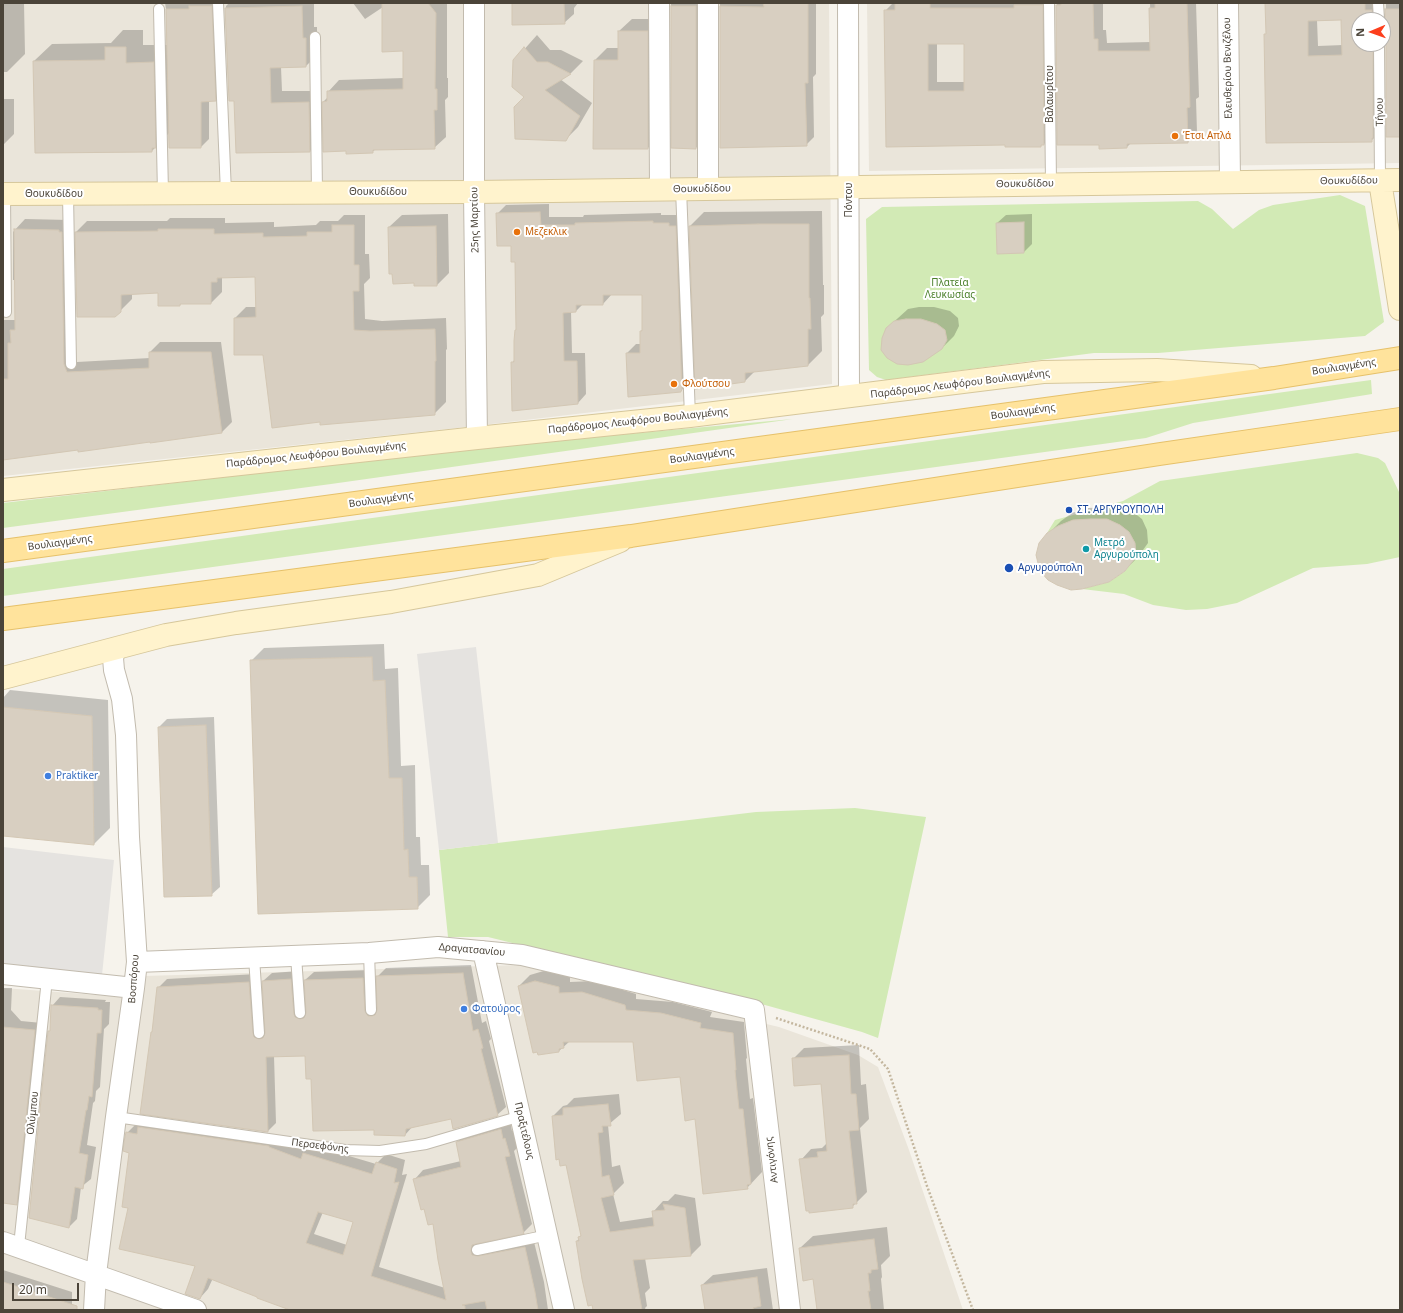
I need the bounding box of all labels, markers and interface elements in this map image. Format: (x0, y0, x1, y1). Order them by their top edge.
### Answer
north arrow (1351, 12, 1391, 52)
street label: Ελευθερίου Βενιζέλου (1221, 17, 1235, 119)
text: N (1352, 28, 1367, 37)
street label: Βαλαωρίτου (1044, 65, 1056, 123)
street label: Τήνου (1374, 98, 1386, 126)
place label: Έτσι Απλά (1183, 130, 1231, 142)
marker: Έτσι Απλά (1170, 131, 1180, 141)
street label: Θουκυδίδου (1320, 174, 1378, 188)
street label: Θουκυδίδου (996, 177, 1054, 191)
street label: Θουκυδίδου (673, 182, 731, 196)
street label: Πόντου (843, 182, 855, 218)
street label: Θουκυδίδου (349, 186, 407, 198)
street label: 25ης Μαρτίου (468, 187, 482, 253)
street label: Θουκυδίδου (25, 188, 83, 200)
place label: Μεζεκλικ (525, 226, 567, 238)
marker: Μεζεκλικ (512, 227, 522, 237)
park label: Πλατεία Λευκωσίας (925, 277, 975, 300)
street label: Βουλιαγμένης (1311, 356, 1377, 378)
street label: Παράδρομος Λεωφόρου Βουλιαγμένης (870, 367, 1050, 401)
place label: Φλούτσου (682, 378, 730, 390)
marker: Φλούτσου (669, 379, 679, 389)
street label: Βουλιαγμένης (990, 402, 1056, 422)
street label: Παράδρομος Λεωφόρου Βουλιαγμένης (548, 406, 728, 436)
street label: Παράδρομος Λεωφόρου Βουλιαγμένης (226, 440, 406, 470)
street label: Βουλιαγμένης (669, 446, 735, 466)
street label: Βουλιαγμένης (348, 490, 414, 510)
place label: ΣΤ. ΑΡΓΥΡΟΥΠΟΛΗ (1077, 504, 1164, 516)
marker: ΣΤ. ΑΡΓΥΡΟΥΠΟΛΗ (1064, 505, 1074, 515)
street label: Βουλιαγμένης (27, 533, 93, 553)
place label: Μετρό Αργυρούπολη (1094, 537, 1159, 560)
marker: Μετρό Αργυρούπολη (1081, 544, 1091, 554)
marker: Αργυρούπολη (1003, 562, 1015, 574)
place label: Αργυρούπολη (1018, 562, 1083, 574)
place label: Praktiker (56, 770, 98, 782)
marker: Praktiker (43, 771, 53, 781)
street label: Δραγατσανίου (438, 941, 506, 959)
street label: Βοσπόρου (126, 954, 142, 1004)
place label: Φατούρος (472, 1003, 520, 1015)
marker: Φατούρος (459, 1004, 469, 1014)
street label: Ολύμπου (25, 1091, 41, 1135)
street label: Πραξιτέλους (512, 1101, 536, 1161)
street label: Αντιγόνης (763, 1136, 781, 1184)
street label: Περσεφόνης (291, 1137, 349, 1155)
scale bar (14, 1275, 81, 1301)
text: 20 m (19, 1281, 47, 1298)

